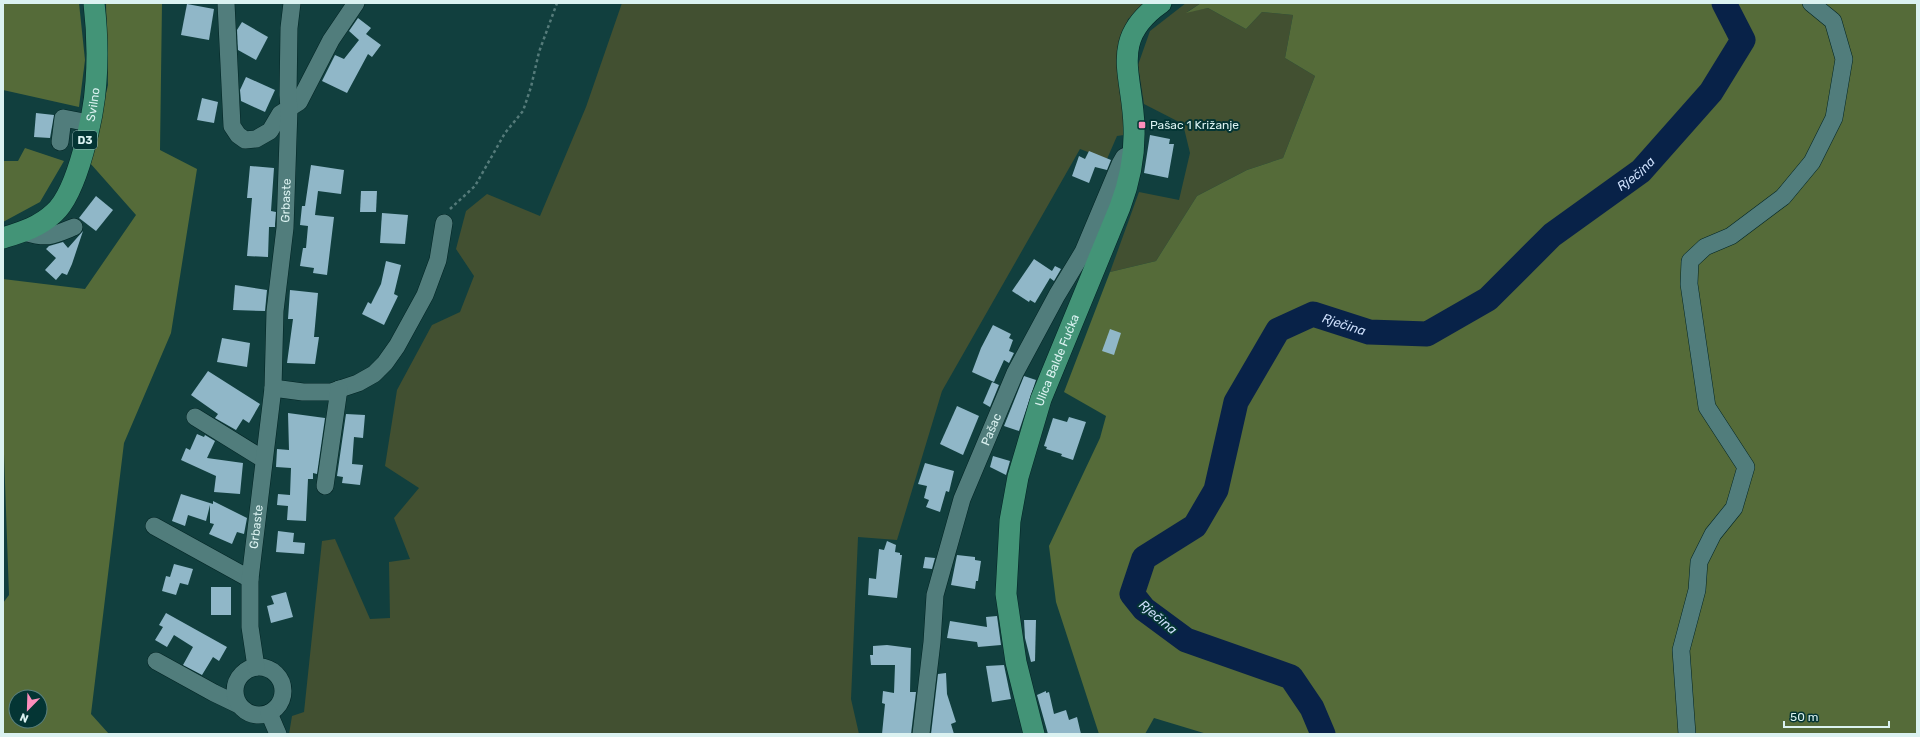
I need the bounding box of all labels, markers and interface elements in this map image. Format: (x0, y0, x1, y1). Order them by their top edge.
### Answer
street label: Svilno (84, 87, 103, 123)
place label: Pašac 1 Križanje (1150, 118, 1239, 132)
marker: Pašac 1 Križanje (1137, 120, 1147, 130)
road number: D3 (73, 131, 97, 149)
water label: Rječina (1614, 153, 1658, 194)
street label: Grbaste (278, 178, 294, 223)
water label: Rječina (1320, 310, 1368, 338)
street label: Ulica Balde Fućka (1032, 312, 1082, 408)
street label: Pašac (978, 411, 1004, 448)
street label: Grbaste (247, 504, 266, 550)
water label: Rječina (1136, 597, 1180, 637)
north arrow (8, 689, 48, 729)
scale bar (1784, 703, 1889, 729)
text: N (18, 710, 30, 725)
text: 50 m (1790, 710, 1818, 724)

